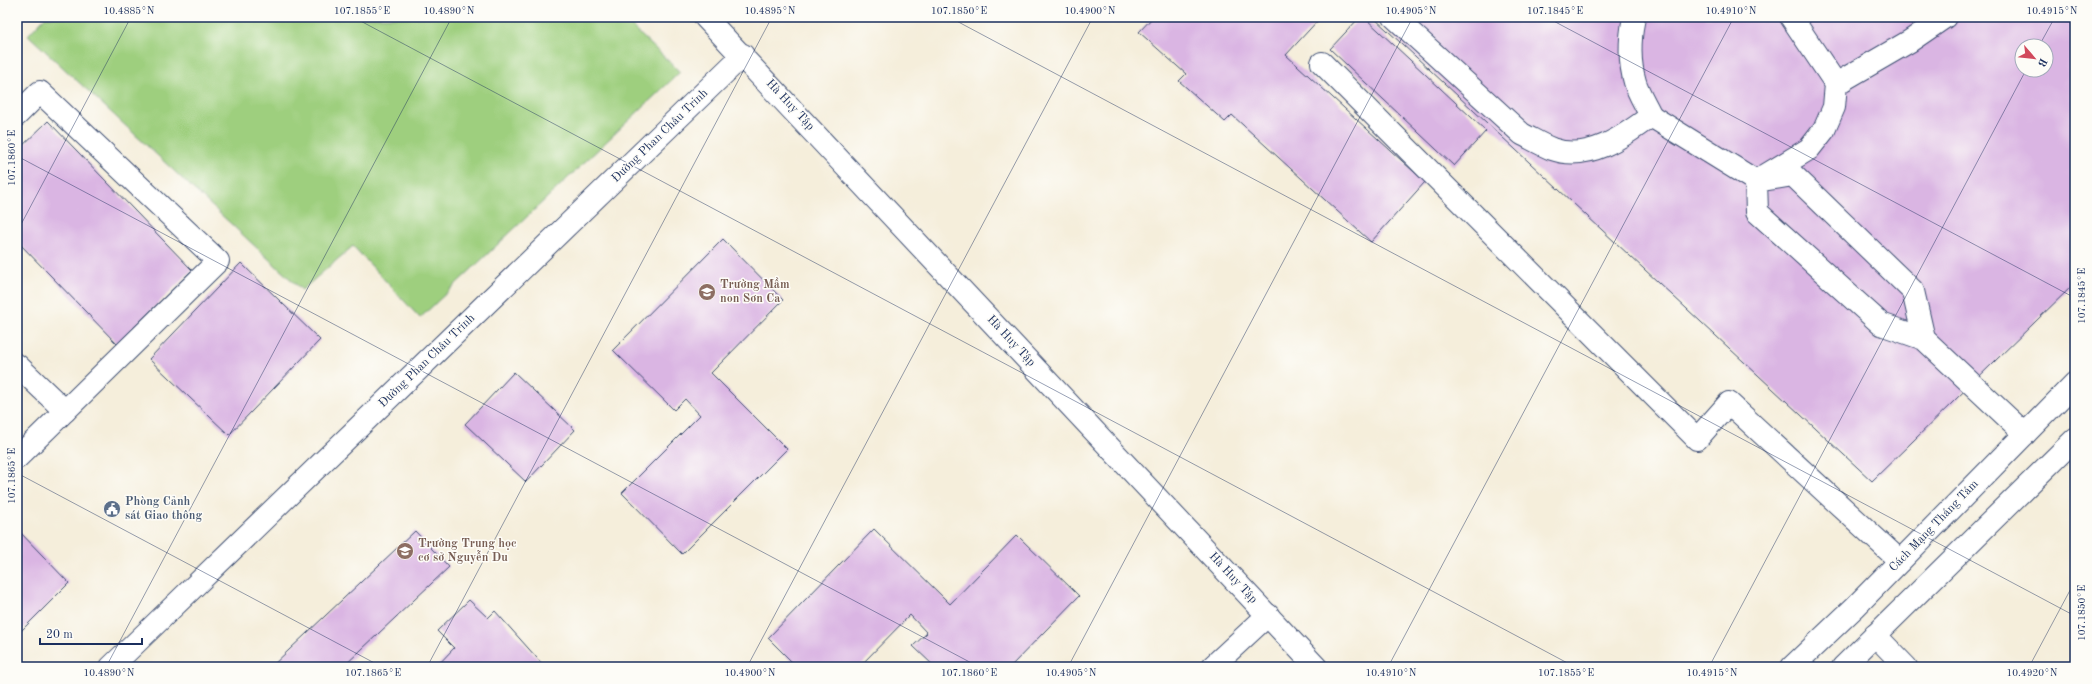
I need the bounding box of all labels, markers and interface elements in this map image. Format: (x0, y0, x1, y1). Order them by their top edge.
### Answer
text: 10.4885°N (103, 6, 155, 16)
text: 107.1855°E (334, 6, 390, 16)
text: 10.4890°N (423, 6, 475, 16)
text: 10.4895°N (744, 6, 796, 16)
text: 107.1850°E (931, 6, 987, 16)
text: 10.4900°N (1064, 6, 1116, 16)
text: 10.4905°N (1385, 6, 1437, 16)
text: 107.1845°E (1527, 6, 1583, 16)
text: 10.4910°N (1705, 6, 1757, 16)
text: 10.4915°N (2026, 6, 2078, 16)
north arrow (2014, 38, 2054, 78)
text: B (2035, 56, 2048, 68)
street label: Hà Huy Tập (764, 77, 816, 133)
street label: Đường Phan Châu Trinh (610, 87, 711, 185)
text: 107.1860°E (7, 130, 17, 186)
text: 107.1845°E (2077, 268, 2087, 324)
place label: Trường Mầm non Sơn Ca (720, 277, 790, 305)
school or university icon: Trường Mầm non Sơn Ca (697, 282, 717, 302)
street label: Đường Phan Châu Trinh (377, 312, 478, 410)
street label: Hà Huy Tập (985, 313, 1037, 369)
text: 107.1865°E (7, 448, 17, 504)
street label: Cách Mạng Tháng Tám (1887, 478, 1981, 574)
place label: Phòng Cảnh sát Giao thông (125, 496, 202, 522)
public building icon: Phòng Cảnh sát Giao thông (102, 499, 122, 519)
place label: Trường Trung học cơ sở Nguyễn Du (418, 538, 517, 564)
school or university icon: Trường Trung học cơ sở Nguyễn Du (395, 541, 415, 561)
street label: Hà Huy Tập (1207, 550, 1259, 606)
text: 107.1850°E (2077, 585, 2087, 641)
scale bar (40, 620, 142, 646)
text: 20 m (46, 629, 73, 641)
text: 10.4890°N (83, 668, 135, 678)
text: 107.1865°E (345, 668, 401, 678)
text: 10.4900°N (724, 668, 776, 678)
text: 107.1860°E (941, 668, 997, 678)
text: 10.4905°N (1045, 668, 1097, 678)
text: 10.4910°N (1365, 668, 1417, 678)
text: 107.1855°E (1538, 668, 1594, 678)
text: 10.4915°N (1686, 668, 1738, 678)
text: 10.4920°N (2006, 668, 2058, 678)

